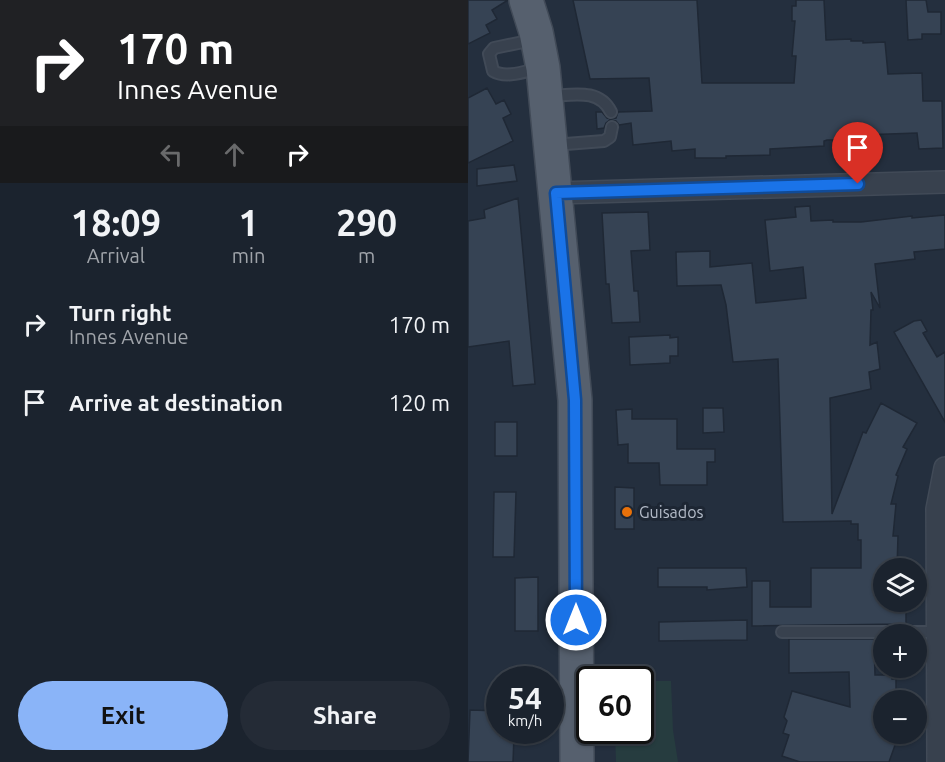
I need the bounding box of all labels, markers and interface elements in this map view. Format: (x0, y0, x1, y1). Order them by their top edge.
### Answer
icon: right (18, 24, 96, 102)
text: 170 m (117, 25, 234, 72)
text: Innes Avenue (117, 74, 279, 104)
pin (832, 122, 883, 184)
icon: arrive (841, 131, 874, 164)
icon: left (155, 138, 188, 171)
icon: ahead (218, 138, 251, 171)
icon: right (281, 138, 314, 171)
text: 18:09 (71, 202, 161, 243)
text: 1 (238, 202, 259, 243)
text: 290 (336, 202, 397, 243)
text: Arrival (87, 244, 145, 267)
text: min (232, 244, 265, 267)
text: m (358, 244, 375, 267)
text: Turn right (69, 300, 171, 325)
icon: right (18, 308, 51, 341)
text: 170 m (389, 312, 450, 337)
text: Innes Avenue (69, 325, 189, 348)
icon: arrive (18, 386, 51, 419)
text: Arrive at destination (69, 390, 283, 415)
text: 120 m (389, 390, 450, 415)
place label: Guisados (639, 503, 704, 521)
marker: Guisados (620, 505, 634, 519)
map controls (873, 558, 927, 744)
button: layers (873, 558, 927, 612)
position arrow (544, 588, 608, 652)
button: + (873, 624, 927, 678)
speed limit sign: 60 (576, 666, 654, 744)
button: Exit (18, 681, 228, 750)
button: Share (240, 681, 450, 750)
text: 54 (508, 681, 542, 715)
button: − (873, 690, 927, 744)
text: km/h (508, 712, 542, 729)

